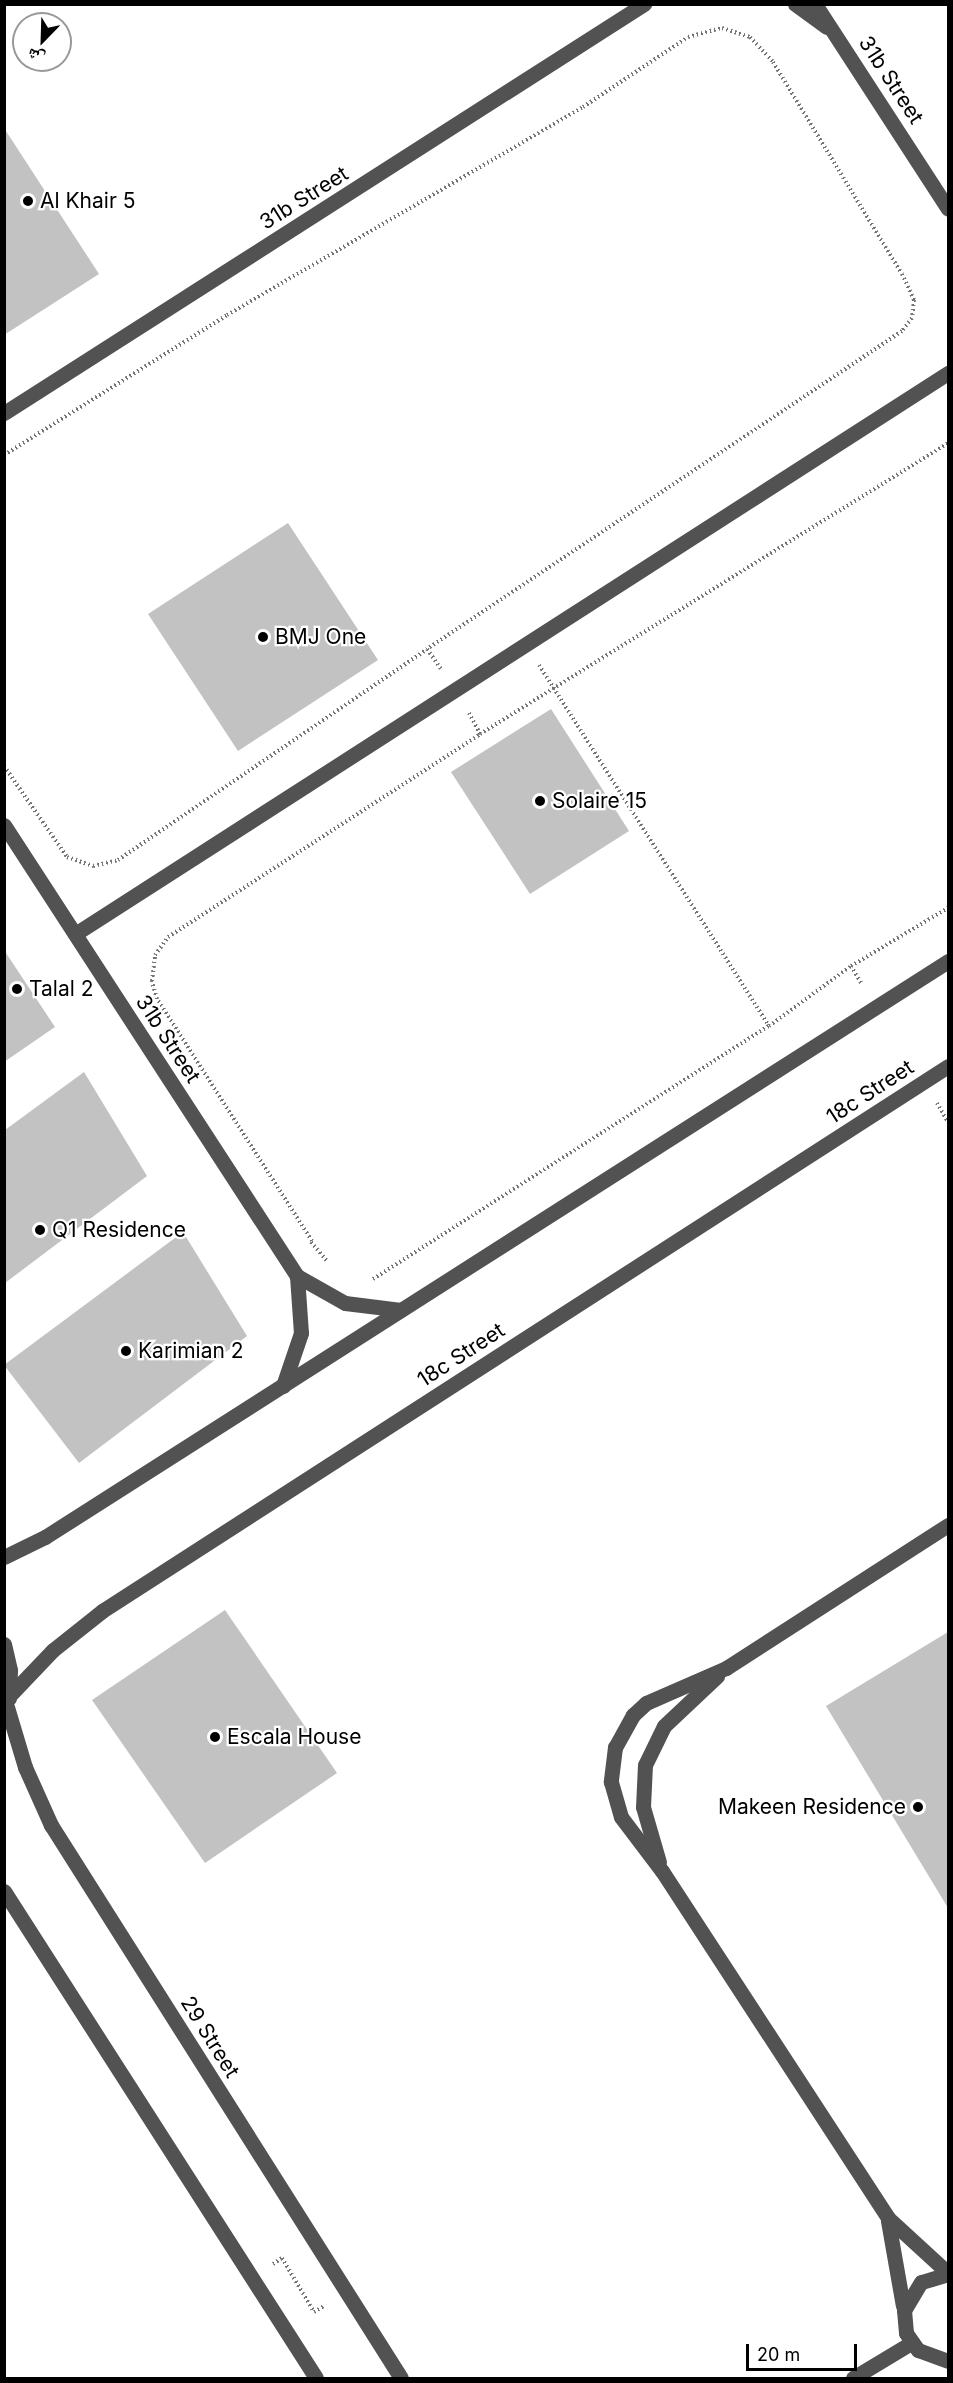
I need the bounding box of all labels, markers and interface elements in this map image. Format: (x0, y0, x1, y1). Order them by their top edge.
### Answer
north arrow (12, 12, 72, 72)
street label: 31b Street (853, 31, 929, 129)
text: ش (24, 44, 47, 69)
street label: 31b Street (255, 161, 353, 235)
place label: Al Khair 5 (40, 188, 135, 214)
marker: Al Khair 5 (21, 194, 35, 208)
place label: BMJ One (275, 624, 366, 650)
marker: BMJ One (256, 630, 270, 644)
place label: Solaire 15 (552, 788, 647, 814)
marker: Solaire 15 (533, 794, 547, 808)
place label: Talal 2 (29, 976, 93, 1002)
marker: Talal 2 (10, 982, 24, 996)
street label: 31b Street (130, 990, 206, 1088)
street label: 18c Street (822, 1055, 918, 1129)
place label: Q1 Residence (52, 1217, 186, 1243)
marker: Q1 Residence (33, 1223, 47, 1237)
street label: 18c Street (413, 1318, 509, 1392)
place label: Karimian 2 (138, 1338, 244, 1364)
marker: Karimian 2 (119, 1344, 133, 1358)
place label: Escala House (227, 1724, 361, 1750)
marker: Escala House (208, 1730, 222, 1744)
place label: Makeen Residence (718, 1794, 906, 1820)
marker: Makeen Residence (911, 1800, 925, 1814)
street label: 29 Street (175, 1992, 245, 2082)
scale bar (749, 2332, 860, 2370)
text: 20 m (757, 2344, 800, 2365)

